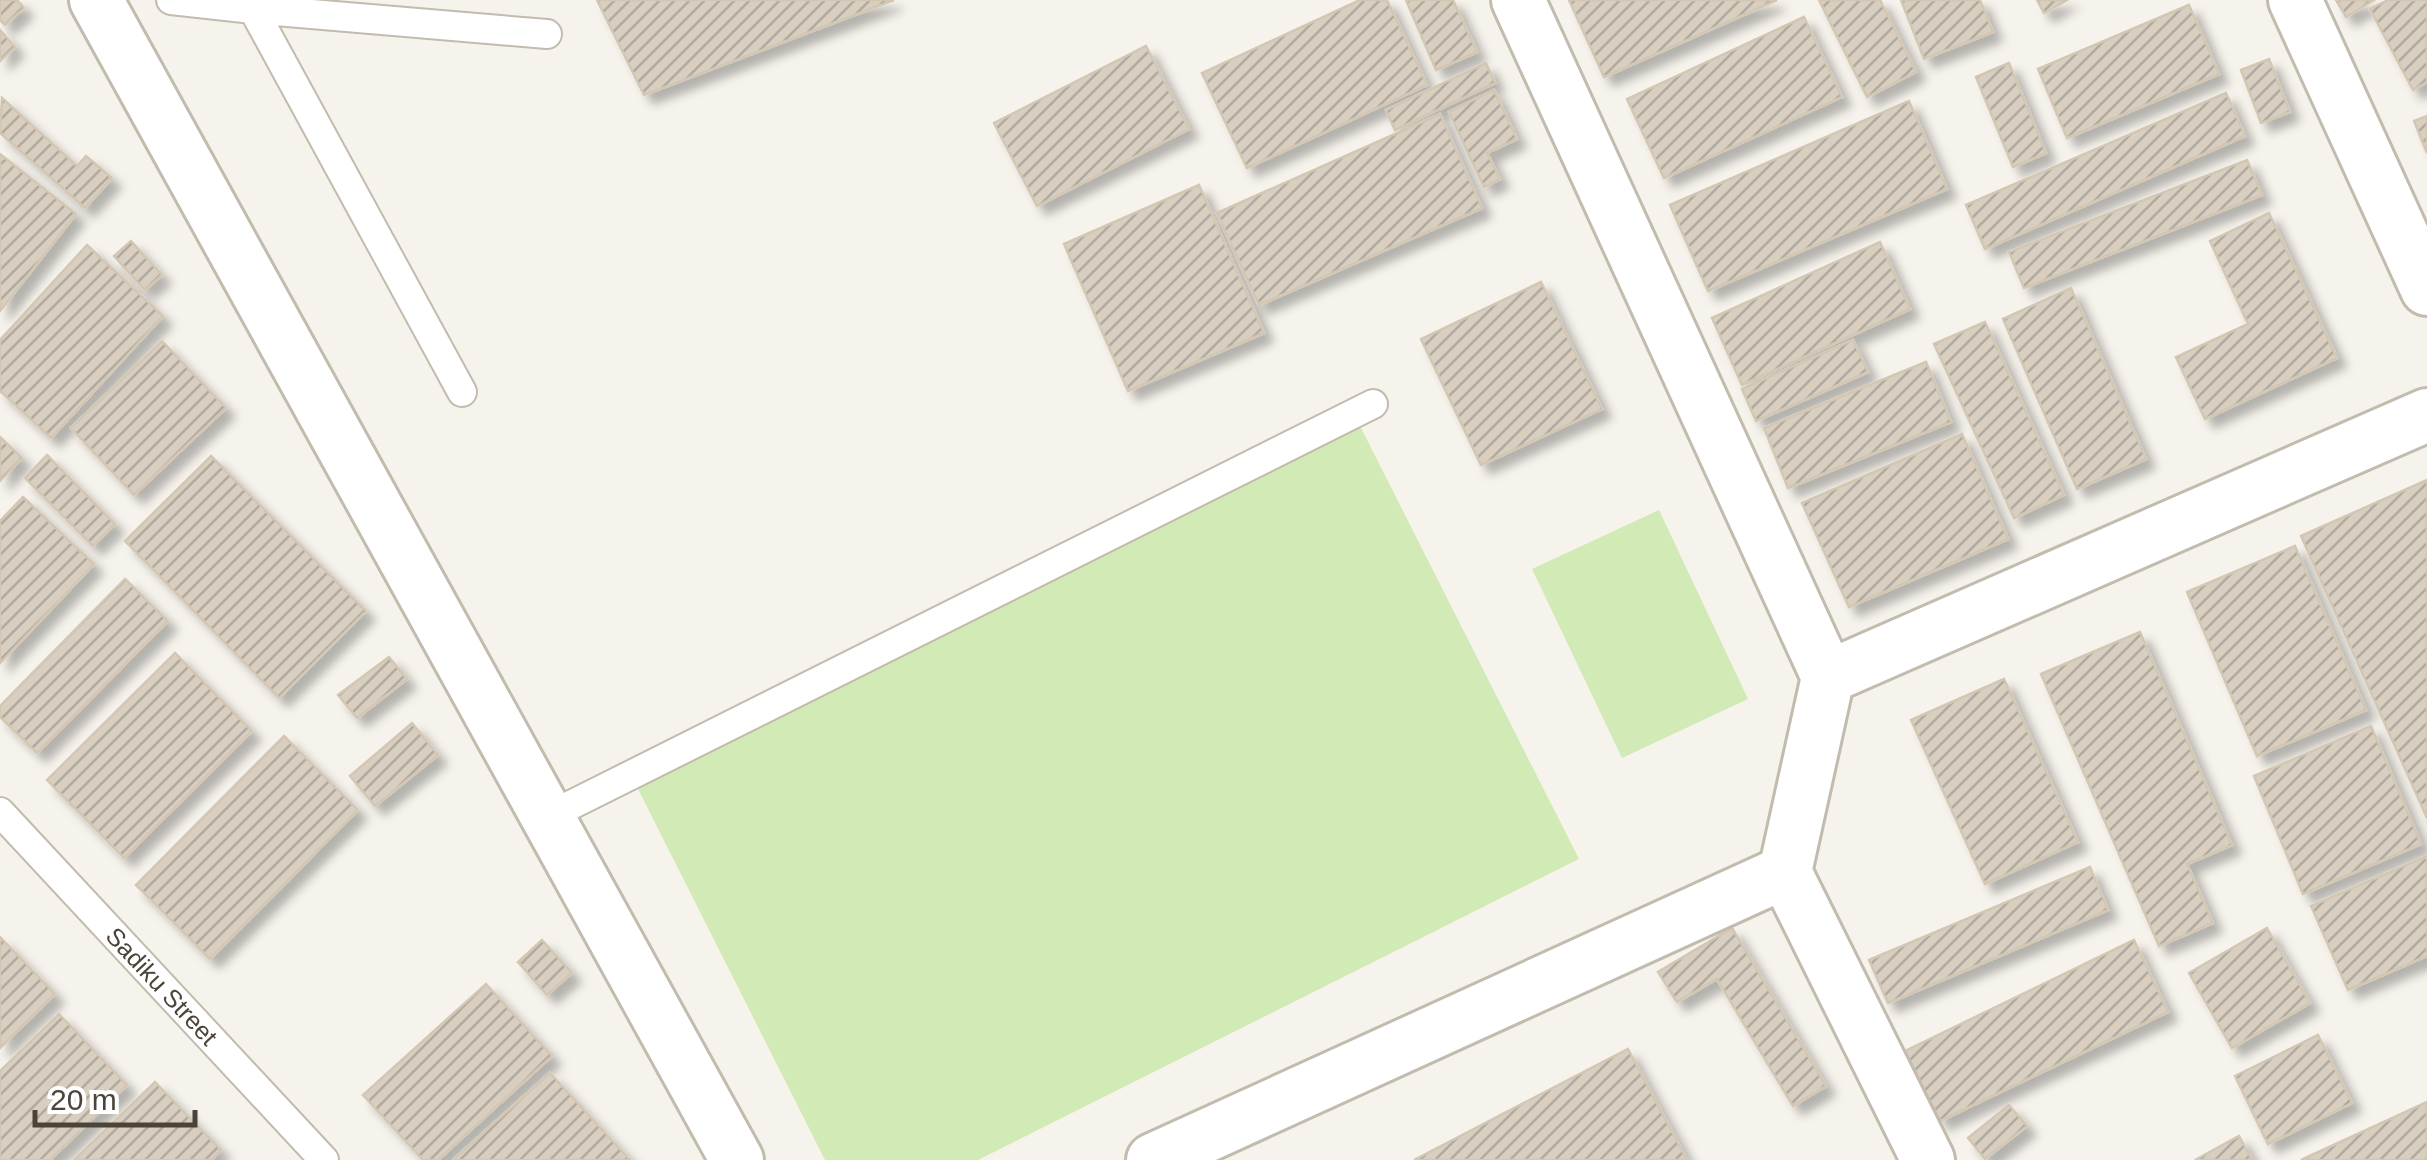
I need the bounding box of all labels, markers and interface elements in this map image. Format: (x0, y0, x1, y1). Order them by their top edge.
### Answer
street label: Sadiku Street (101, 922, 223, 1050)
scale bar (35, 1065, 195, 1127)
text: 20 m (50, 1083, 117, 1116)

